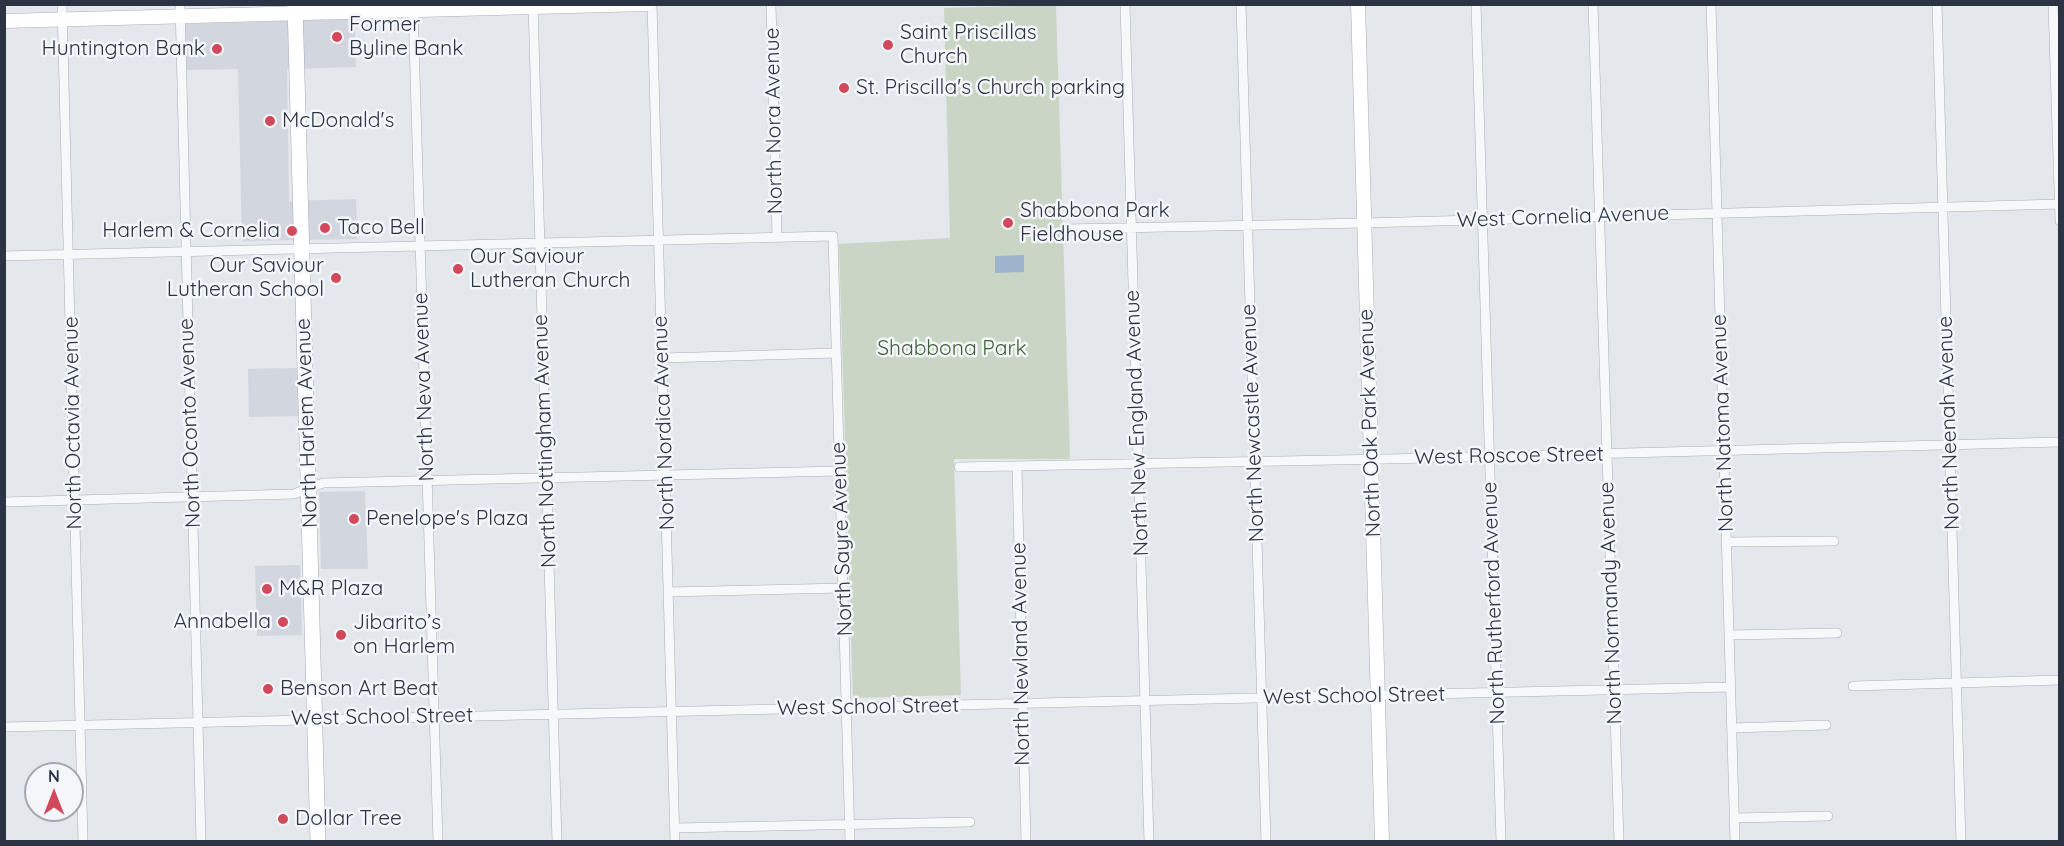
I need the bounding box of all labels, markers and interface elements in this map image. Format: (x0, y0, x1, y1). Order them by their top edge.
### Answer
place label: Former Byline Bank (349, 12, 463, 62)
place label: Saint Priscillas Church (900, 20, 1037, 70)
street label: North Nora Avenue (760, 27, 788, 215)
marker: Former Byline Bank (330, 30, 344, 44)
place label: Huntington Bank (42, 36, 205, 62)
marker: Saint Priscillas Church (881, 38, 895, 52)
marker: Huntington Bank (210, 42, 224, 56)
place label: St. Priscilla's Church parking (856, 75, 1125, 101)
marker: St. Priscilla's Church parking (837, 81, 851, 95)
place label: McDonald's (282, 108, 394, 134)
marker: McDonald's (263, 114, 277, 128)
place label: Shabbona Park Fieldhouse (1020, 198, 1170, 248)
street label: West Cornelia Avenue (1456, 201, 1670, 233)
place label: Taco Bell (337, 215, 425, 241)
marker: Shabbona Park Fieldhouse (1001, 216, 1015, 230)
place label: Harlem & Cornelia (102, 218, 280, 244)
marker: Taco Bell (318, 221, 332, 235)
marker: Harlem & Cornelia (285, 224, 299, 238)
place label: Our Saviour Lutheran Church (470, 244, 630, 294)
place label: Our Saviour Lutheran School (167, 253, 324, 303)
marker: Our Saviour Lutheran Church (451, 262, 465, 276)
marker: Our Saviour Lutheran School (329, 271, 343, 285)
street label: North New England Avenue (1120, 289, 1154, 557)
street label: North Neva Avenue (408, 292, 440, 482)
street label: North Newcastle Avenue (1236, 303, 1270, 543)
street label: North Oak Park Avenue (1353, 308, 1387, 538)
street label: North Nottingham Avenue (528, 314, 562, 568)
street label: North Natoma Avenue (1707, 314, 1739, 532)
street label: North Nordica Avenue (648, 315, 680, 531)
street label: North Octavia Avenue (59, 316, 87, 530)
street label: North Neenah Avenue (1933, 316, 1965, 530)
street label: North Oconto Avenue (174, 318, 206, 528)
street label: North Harlem Avenue (291, 318, 323, 528)
park label: Shabbona Park (877, 336, 1027, 362)
street label: North Sayre Avenue (826, 441, 858, 637)
street label: West Roscoe Street (1414, 442, 1604, 470)
street label: North Rutherford Avenue (1477, 481, 1511, 725)
street label: North Normandy Avenue (1594, 481, 1628, 725)
place label: Penelope's Plaza (366, 506, 529, 532)
marker: Penelope's Plaza (347, 512, 361, 526)
street label: North Newland Avenue (1006, 542, 1036, 766)
place label: M&R Plaza (279, 576, 383, 602)
marker: M&R Plaza (260, 582, 274, 596)
place label: Annabella (173, 609, 271, 635)
place label: Jibarito’s on Harlem (353, 610, 455, 660)
marker: Annabella (276, 615, 290, 629)
marker: Jibarito’s on Harlem (334, 628, 348, 642)
place label: Benson Art Beat (280, 676, 438, 702)
marker: Benson Art Beat (261, 682, 275, 696)
street label: West School Street (1263, 682, 1445, 710)
street label: West School Street (777, 693, 959, 721)
street label: West School Street (291, 703, 473, 731)
north arrow (24, 762, 84, 822)
text: N (48, 766, 60, 786)
place label: Dollar Tree (295, 806, 402, 832)
marker: Dollar Tree (276, 812, 290, 826)

